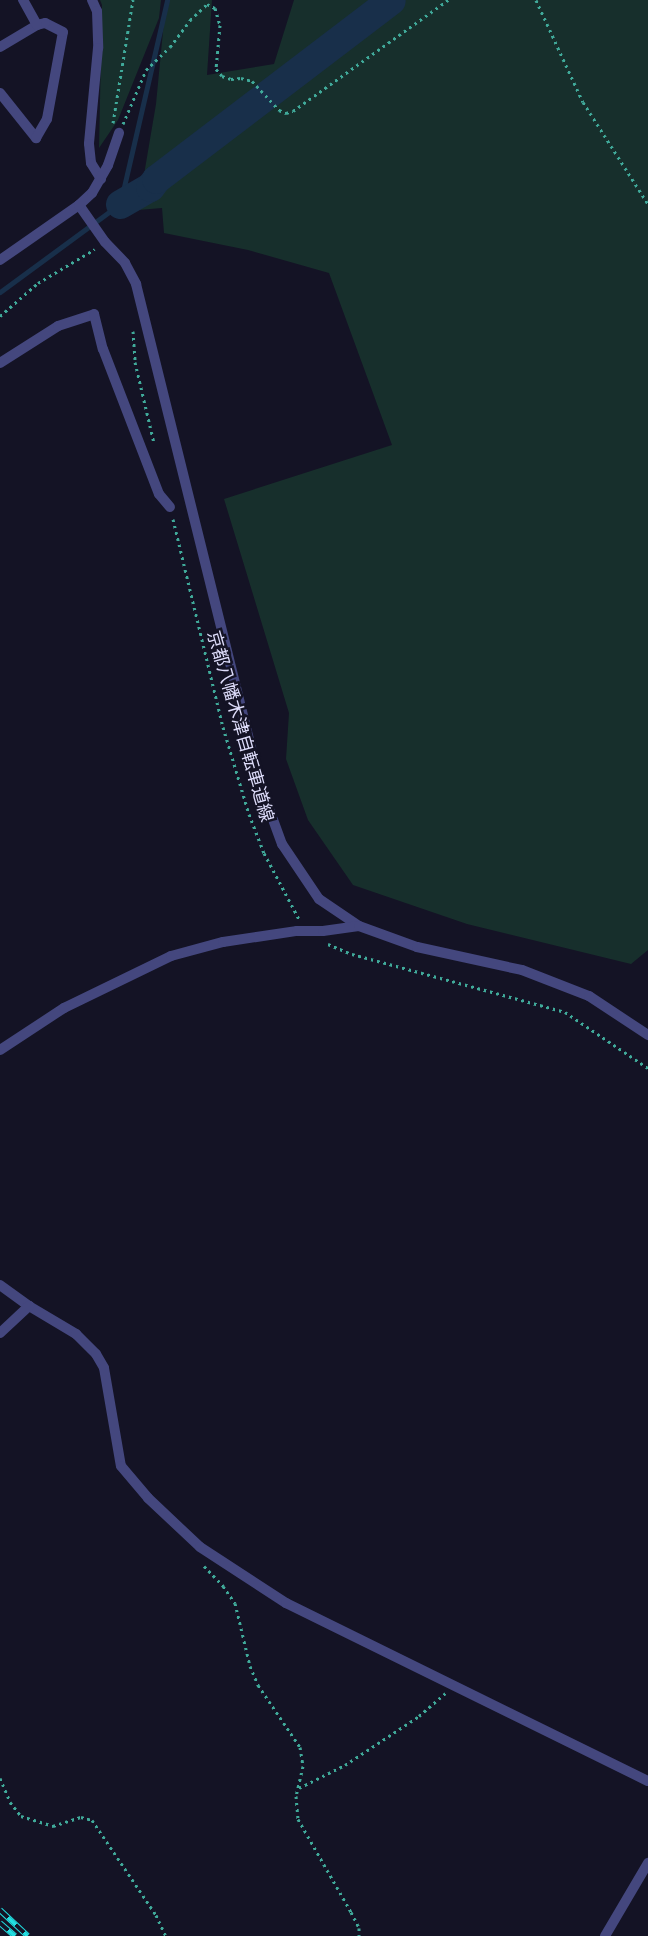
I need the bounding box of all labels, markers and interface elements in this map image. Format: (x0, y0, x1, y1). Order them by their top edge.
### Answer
street label: 京都八幡木津自転車道線 (203, 628, 279, 824)

